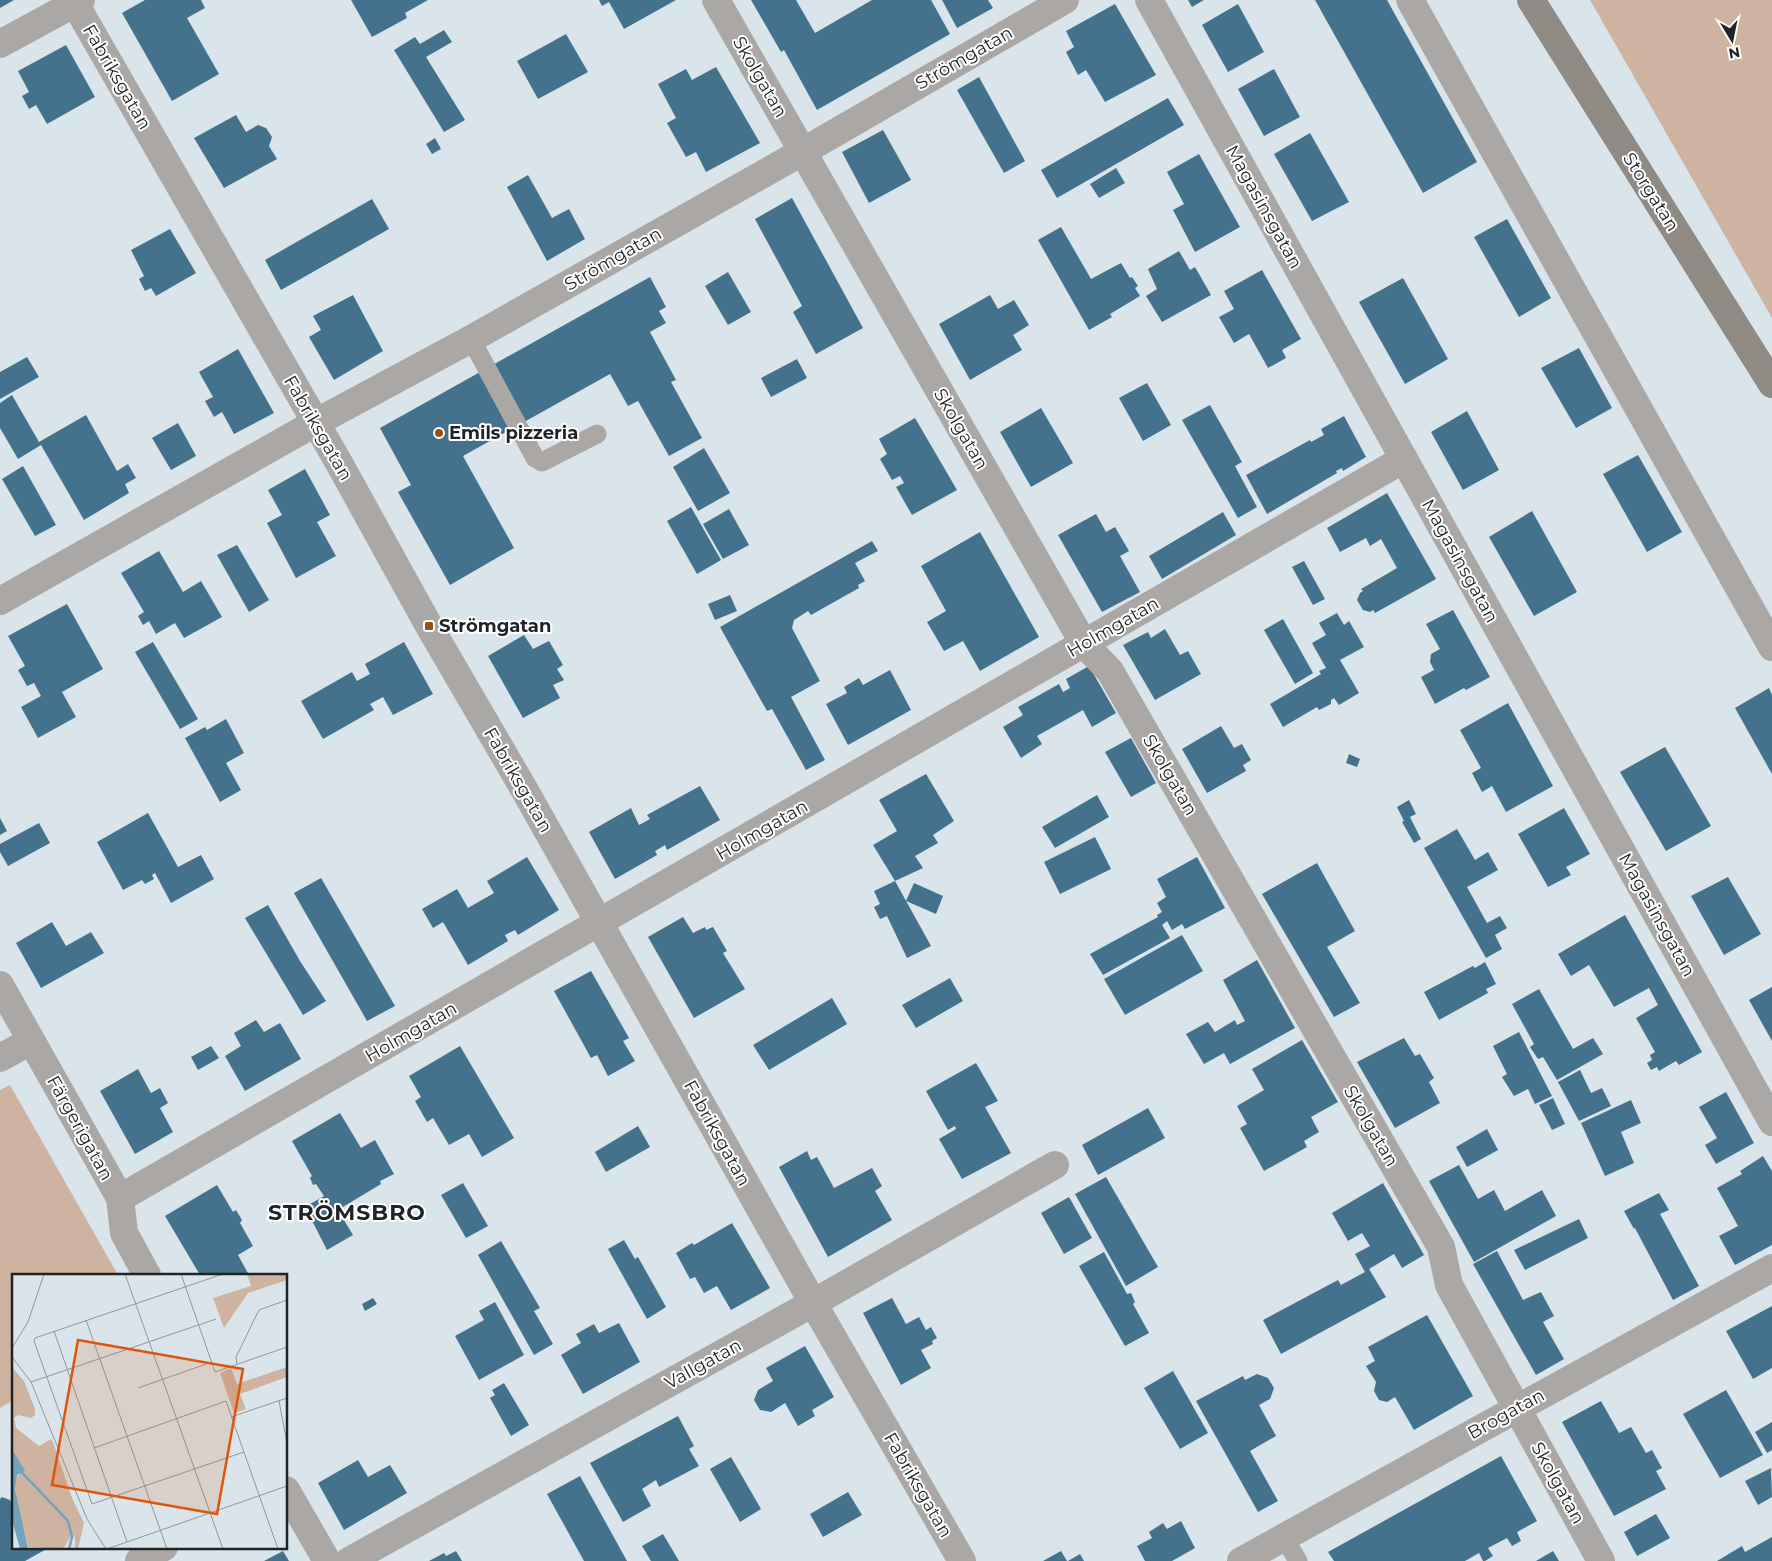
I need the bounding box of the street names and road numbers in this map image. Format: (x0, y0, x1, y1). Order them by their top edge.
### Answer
street label: Fabriksgatan (78, 21, 156, 133)
street label: Strömgatan (912, 21, 1016, 95)
street label: Skolgatan (728, 32, 792, 122)
street label: Magasinsgatan (1221, 141, 1307, 273)
street label: Storgatan (1618, 148, 1684, 236)
street label: Strömgatan (561, 222, 665, 296)
street label: Fabriksgatan (279, 372, 357, 484)
street label: Skolgatan (929, 384, 993, 474)
street label: Magasinsgatan (1417, 495, 1503, 627)
street label: Holmgatan (1063, 592, 1163, 662)
street label: Fabriksgatan (479, 724, 557, 836)
street label: Skolgatan (1138, 730, 1202, 820)
street label: Holmgatan (712, 795, 812, 865)
street label: Magasinsgatan (1614, 849, 1700, 981)
street label: Holmgatan (361, 997, 461, 1067)
street label: Färgerigatan (42, 1072, 118, 1184)
street label: Fabriksgatan (679, 1076, 755, 1190)
street label: Skolgatan (1339, 1081, 1403, 1171)
street label: Vallgatan (661, 1334, 745, 1394)
street label: Brogatan (1464, 1384, 1548, 1444)
street label: Fabriksgatan (879, 1429, 957, 1541)
street label: Skolgatan (1526, 1438, 1590, 1528)

